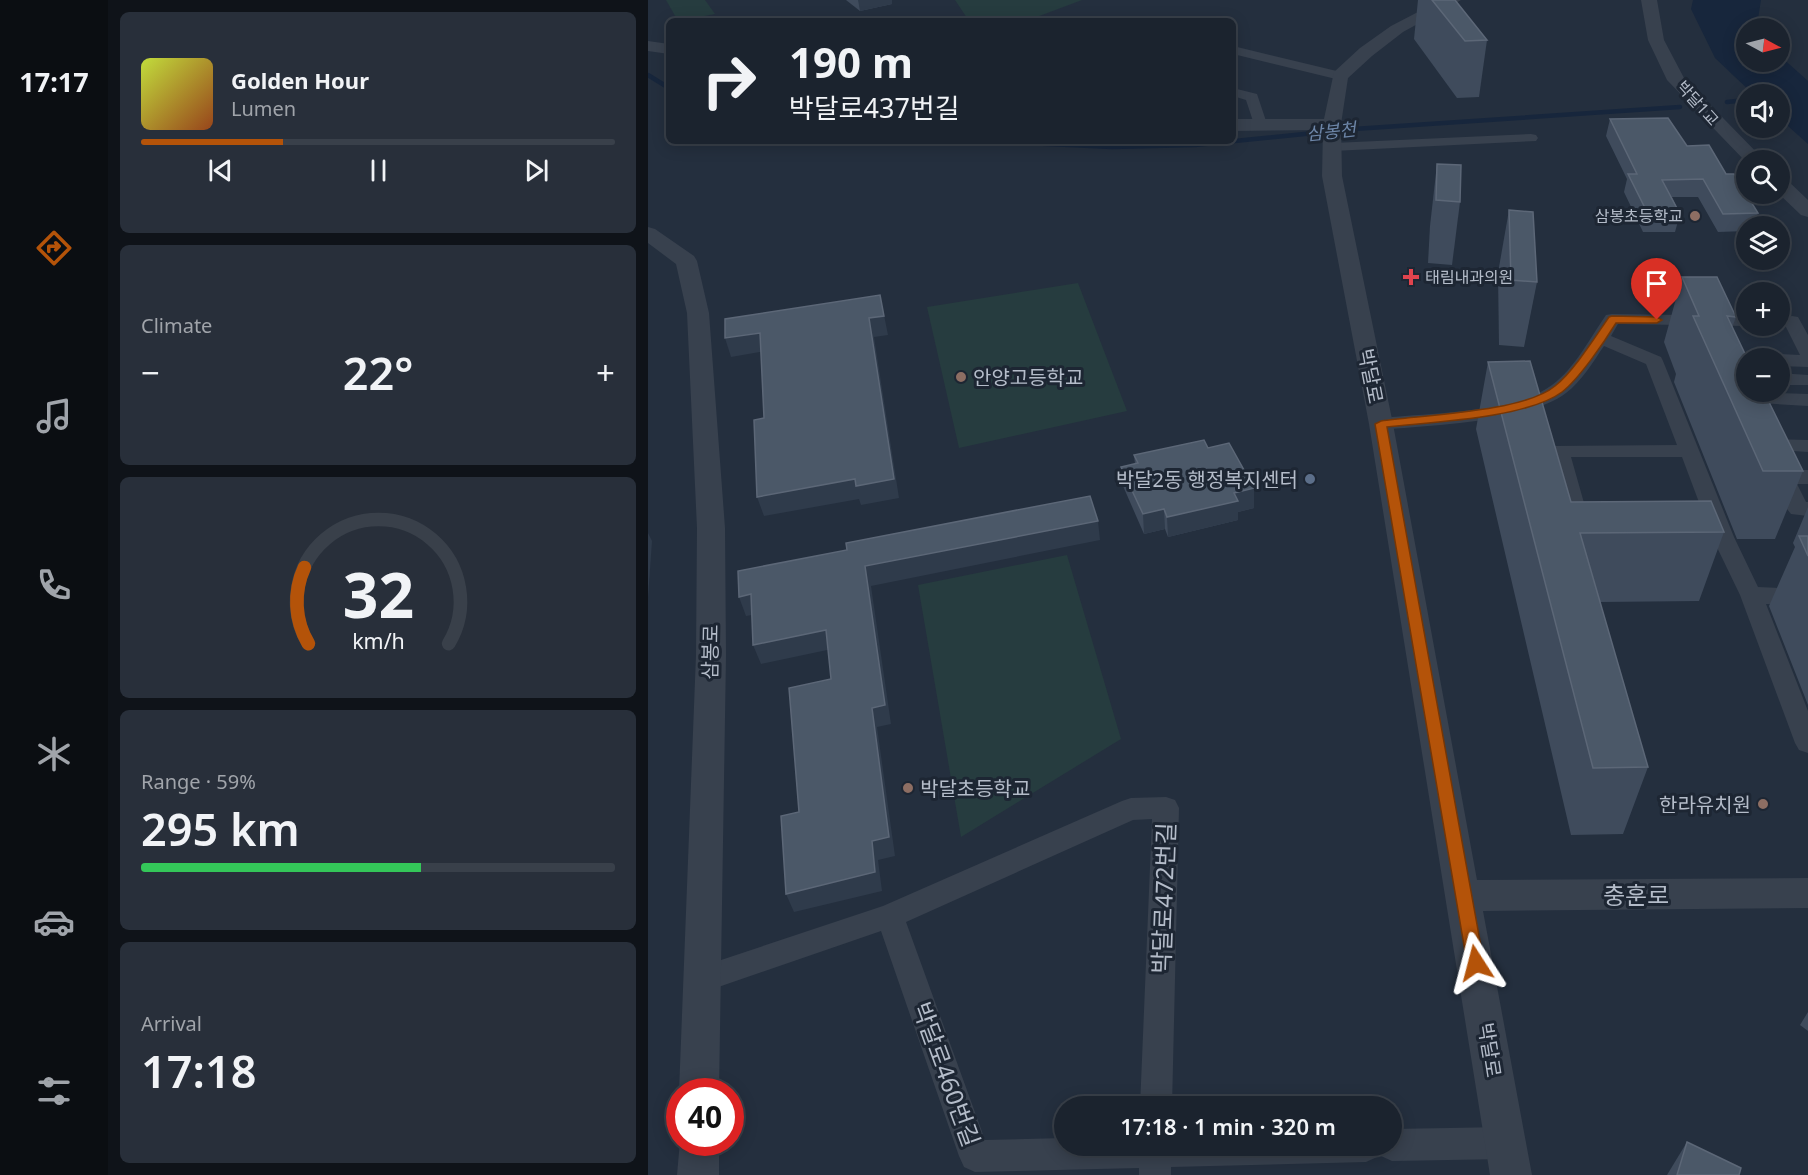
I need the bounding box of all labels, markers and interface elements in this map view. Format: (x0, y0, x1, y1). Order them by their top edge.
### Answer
north arrow (1736, 18, 1790, 72)
map controls (1736, 18, 1790, 402)
text: 190 m (789, 33, 913, 90)
icon: right (690, 42, 768, 120)
text: 17:17 (19, 63, 89, 100)
text: Golden Hour (231, 65, 369, 95)
street label: 박달1교 (1672, 76, 1724, 130)
button: sound (1736, 84, 1790, 138)
text: 박달로437번길 (789, 89, 960, 126)
text: Lumen (231, 95, 296, 122)
water label: 삼봉천 (1305, 116, 1359, 146)
button: search (1736, 150, 1790, 204)
icon: previous (204, 154, 237, 187)
icon: pause (362, 154, 395, 187)
icon: next (520, 154, 553, 187)
place label: 삼봉초등학교 (1595, 205, 1683, 227)
marker: 삼봉초등학교 (1688, 209, 1702, 223)
button: layers (1736, 216, 1790, 270)
icon: directions (33, 227, 75, 269)
pin (1631, 258, 1682, 320)
place label: 태림내과의원 (1425, 266, 1513, 288)
icon: arrive (1640, 267, 1673, 300)
marker: 태림내과의원 (1402, 268, 1420, 286)
button: + (1736, 282, 1790, 336)
text: Climate (141, 312, 212, 339)
text: 22° (343, 342, 413, 403)
street label: 박달로 (1352, 346, 1390, 406)
button: − (1736, 348, 1790, 402)
text: − (141, 350, 160, 395)
text: + (596, 350, 615, 395)
place label: 안양고등학교 (973, 364, 1083, 391)
marker: 안양고등학교 (954, 370, 968, 384)
icon: music (33, 395, 75, 437)
place label: 박달2동 행정복지센터 (1116, 466, 1298, 493)
marker: 박달2동 행정복지센터 (1303, 472, 1317, 486)
text: 32 (342, 552, 414, 637)
icon: phone (33, 564, 75, 606)
street label: 삼봉로 (696, 624, 724, 680)
text: km/h (352, 627, 404, 656)
icon: climate (33, 733, 75, 775)
text: Range · 59% (141, 768, 256, 795)
place label: 박달초등학교 (920, 775, 1030, 802)
marker: 박달초등학교 (901, 781, 915, 795)
place label: 한라유치원 (1659, 791, 1751, 818)
marker: 한라유치원 (1756, 797, 1770, 811)
text: 295 km (141, 798, 300, 859)
street label: 박달로472번길 (1144, 822, 1182, 974)
street label: 충훈로 (1603, 878, 1669, 911)
icon: car (33, 901, 75, 943)
position arrow (1444, 931, 1508, 995)
street label: 박달로460번길 (906, 997, 988, 1151)
text: Arrival (141, 1010, 202, 1037)
street label: 박달로 (1472, 1021, 1508, 1079)
text: 17:18 (141, 1040, 256, 1101)
icon: filters (33, 1070, 75, 1112)
speed limit sign: 40 (666, 1078, 744, 1156)
text: 17:18 · 1 min · 320 m (1120, 1111, 1336, 1141)

